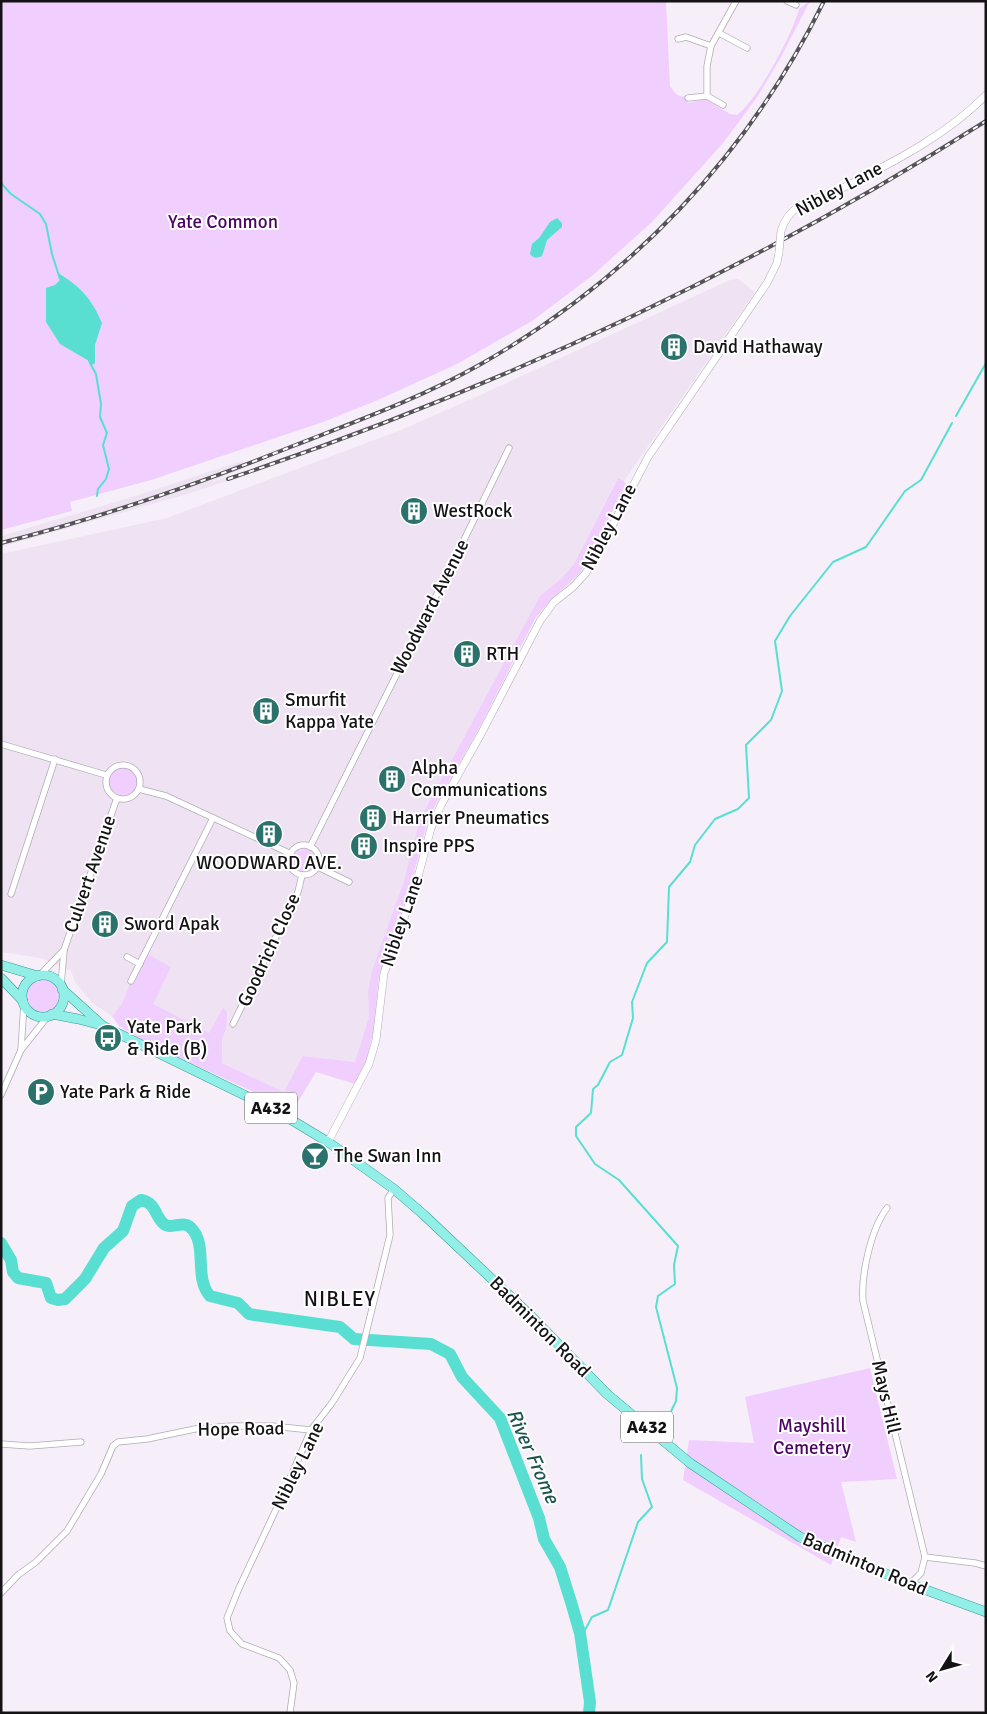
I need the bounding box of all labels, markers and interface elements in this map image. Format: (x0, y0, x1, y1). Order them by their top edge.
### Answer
street label: Nibley Lane (791, 156, 887, 222)
park label: Yate Common (168, 210, 278, 234)
building icon: David Hathaway (659, 332, 689, 362)
place label: David Hathaway (693, 335, 823, 359)
street label: Nibley Lane (576, 479, 642, 575)
building icon: WestRock (399, 496, 429, 526)
place label: WestRock (433, 499, 513, 523)
street label: Woodward Avenue (386, 535, 474, 679)
building icon: RTH (452, 639, 482, 669)
place label: RTH (486, 642, 519, 666)
place label: Smurfit Kappa Yate (285, 688, 374, 734)
building icon: Smurfit Kappa Yate (251, 696, 281, 726)
place label: Alpha Communications (411, 756, 547, 802)
building icon: Alpha Communications (377, 764, 407, 794)
building icon: Harrier Pneumatics (358, 803, 388, 833)
place label: Harrier Pneumatics (392, 806, 549, 830)
street label: Culvert Avenue (59, 812, 121, 936)
building icon: WOODWARD AVE. (254, 819, 284, 849)
building icon: Inspire PPS (349, 831, 379, 861)
place label: Inspire PPS (383, 834, 475, 858)
place label: WOODWARD AVE. (196, 851, 342, 875)
street label: Nibley Lane (375, 872, 429, 970)
street label: Goodrich Close (232, 889, 306, 1011)
building icon: Sword Apak (90, 909, 120, 939)
place label: Sword Apak (124, 912, 220, 936)
place label: Yate Park & Ride (B) (127, 1015, 207, 1061)
bus stop icon: Yate Park & Ride (B) (93, 1023, 123, 1053)
parking icon: Yate Park & Ride (26, 1077, 56, 1107)
place label: Yate Park & Ride (60, 1080, 191, 1104)
road number: A432 (245, 1092, 297, 1124)
bar icon: The Swan Inn (300, 1141, 330, 1171)
place label: The Swan Inn (334, 1144, 442, 1168)
street label: Badminton Road (484, 1271, 596, 1383)
district label: NIBLEY (304, 1286, 376, 1312)
street label: Mays Hill (866, 1358, 906, 1436)
water label: River Frome (501, 1405, 565, 1508)
road number: A432 (621, 1411, 673, 1442)
park label: Mayshill Cemetery (773, 1414, 851, 1460)
street label: Hope Road (197, 1416, 285, 1442)
street label: Nibley Lane (266, 1418, 330, 1514)
street label: Badminton Road (799, 1527, 931, 1601)
north arrow (917, 1644, 967, 1694)
text: N (922, 1668, 942, 1686)

